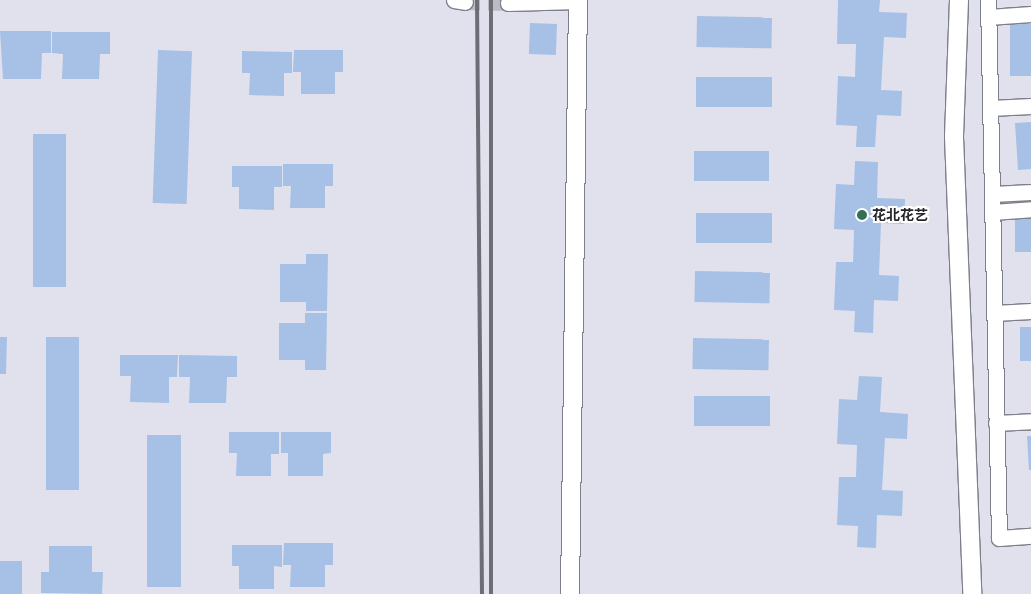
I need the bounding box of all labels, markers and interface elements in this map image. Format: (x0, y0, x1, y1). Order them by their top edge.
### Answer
place label: 花北花艺 (872, 207, 928, 223)
marker: 花北花艺 (856, 209, 868, 221)

